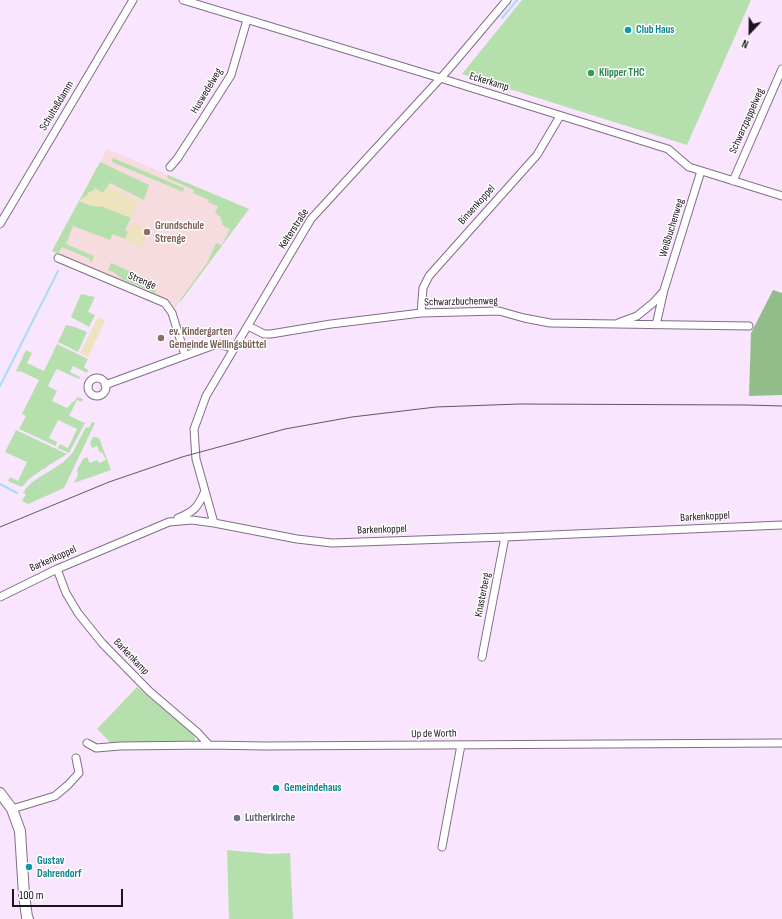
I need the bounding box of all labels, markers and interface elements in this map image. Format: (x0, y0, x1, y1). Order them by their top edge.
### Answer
north arrow (730, 12, 770, 52)
place label: Club Haus (636, 23, 675, 37)
marker: Club Haus (623, 25, 633, 35)
text: N (740, 36, 750, 51)
street label: Huswedelweg (188, 66, 226, 116)
place label: Klipper THC (599, 66, 645, 80)
marker: Klipper THC (586, 68, 596, 78)
street label: Eckerkamp (468, 70, 510, 94)
street label: Schulteßdamm (37, 79, 77, 133)
street label: Schwarzpappelweg (727, 86, 767, 156)
street label: Binsenkoppel (456, 182, 498, 228)
street label: Weißbuchenweg (657, 197, 687, 259)
street label: Kelterstraße (276, 206, 312, 252)
place label: Grundschule Strenge (155, 219, 204, 245)
marker: Grundschule Strenge (142, 227, 152, 237)
street label: Strenge (126, 269, 158, 293)
street label: Schwarzbuchenweg (424, 295, 498, 309)
place label: ev. Kindergarten Gemeinde Wellingsbüttel (169, 325, 266, 351)
marker: ev. Kindergarten Gemeinde Wellingsbüttel (156, 333, 166, 343)
street label: Barkenkoppel (680, 509, 730, 525)
street label: Barkenkoppel (357, 523, 407, 537)
street label: Barkenkoppel (28, 543, 78, 575)
street label: Knasterberg (472, 572, 494, 618)
street label: Barkenkamp (110, 636, 152, 678)
street label: Up de Worth (411, 727, 457, 741)
place label: Gemeindehaus (284, 781, 342, 795)
marker: Gemeindehaus (271, 783, 281, 793)
place label: Lutherkirche (245, 811, 295, 825)
marker: Lutherkirche (232, 813, 242, 823)
place label: Gustav Dahrendorf (37, 854, 82, 880)
marker: Gustav Dahrendorf (24, 862, 34, 872)
scale bar (14, 881, 125, 907)
text: 100 m (19, 888, 44, 903)

